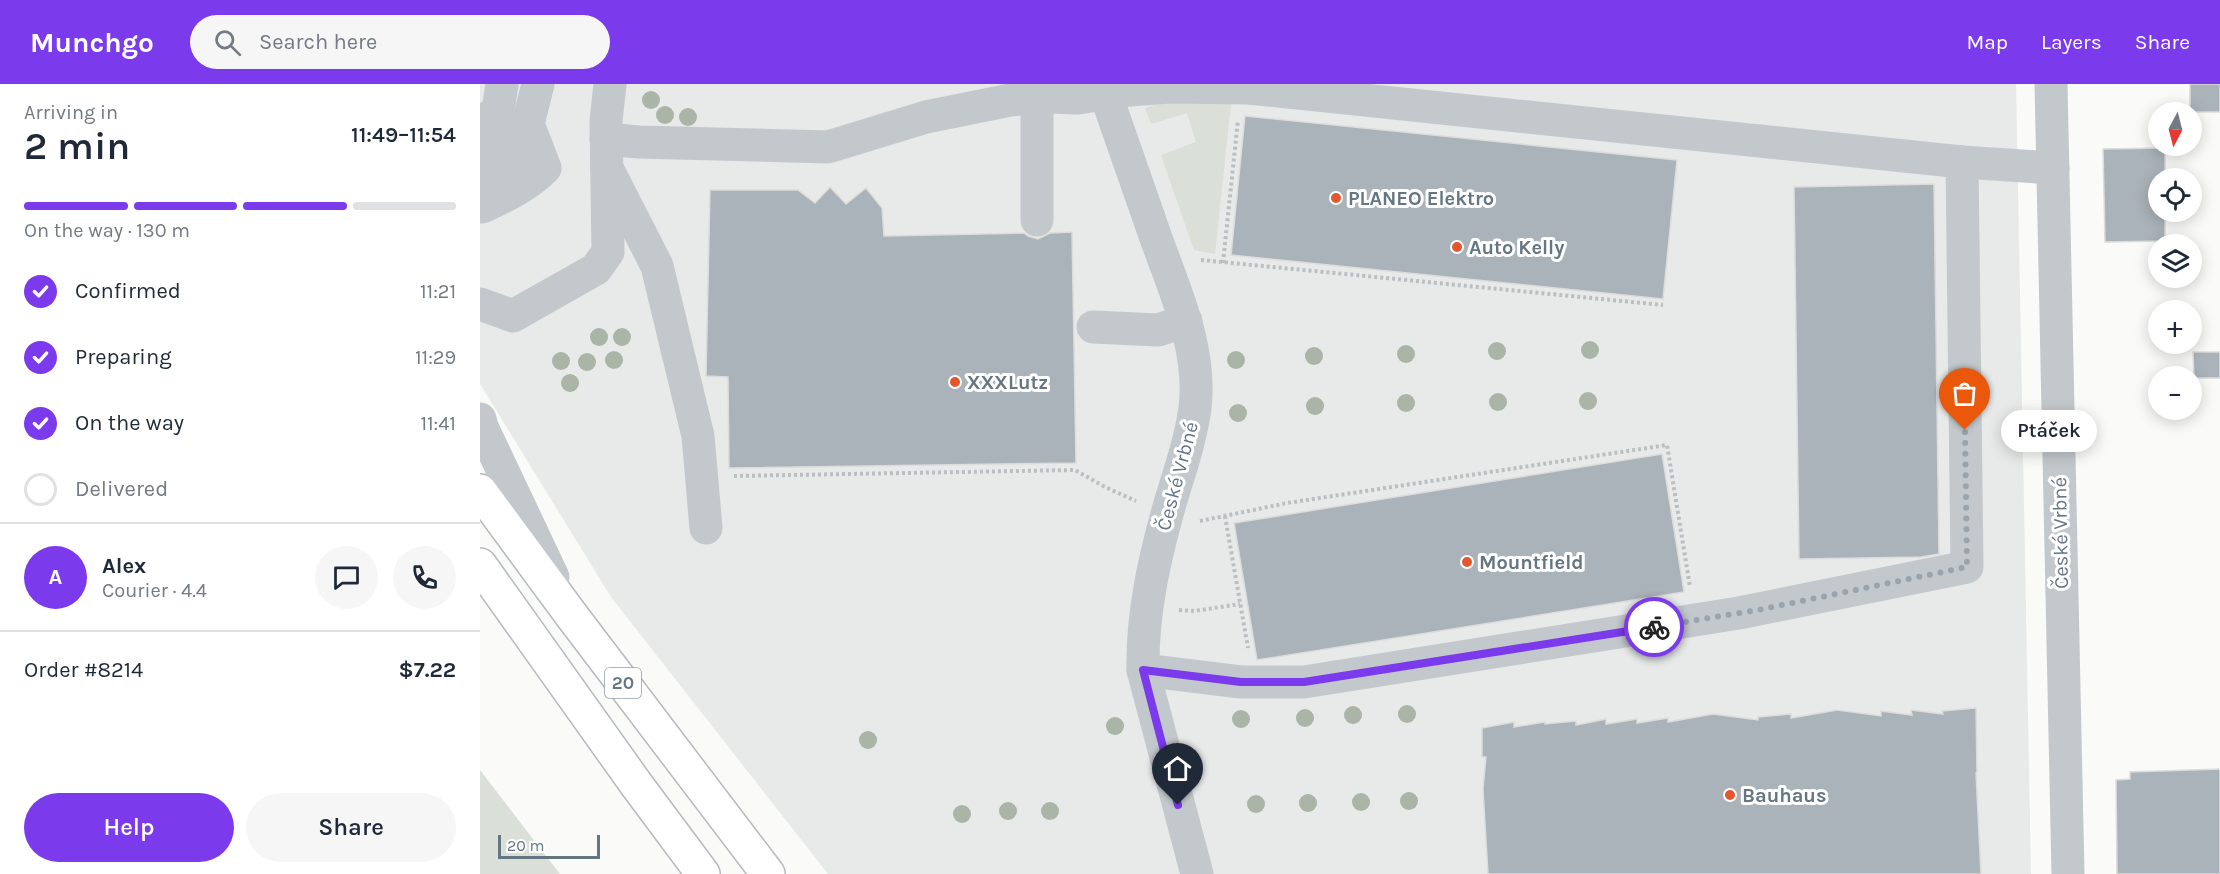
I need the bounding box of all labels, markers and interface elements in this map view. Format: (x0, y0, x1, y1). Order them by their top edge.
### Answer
search box (190, 15, 610, 69)
text: Munchgo (30, 26, 154, 59)
icon: search (211, 26, 244, 59)
text: Search here (259, 29, 377, 55)
text: Map (1966, 30, 2008, 54)
text: Layers (2041, 30, 2102, 54)
text: Share (2135, 30, 2190, 54)
text: Arriving in (24, 101, 118, 124)
north arrow (2148, 102, 2202, 156)
map controls (2148, 102, 2202, 420)
text: 11:49–11:54 (351, 122, 456, 148)
text: 2 min (24, 123, 130, 169)
button: locate (2148, 168, 2202, 222)
place label: PLANEO Elektro (1348, 187, 1494, 210)
marker: PLANEO Elektro (1329, 191, 1343, 205)
text: On the way · 130 m (24, 219, 190, 242)
button: layers (2148, 234, 2202, 288)
place label: Auto Kelly (1469, 236, 1564, 259)
marker: Auto Kelly (1450, 240, 1464, 254)
icon: check (24, 275, 57, 308)
text: Confirmed (75, 278, 181, 304)
text: 11:21 (420, 280, 456, 303)
button: + (2148, 300, 2202, 354)
icon: check (24, 341, 57, 374)
text: Preparing (75, 344, 172, 370)
text: 11:29 (415, 346, 456, 369)
button: − (2148, 366, 2202, 420)
pin (1939, 368, 1990, 430)
place label: XXXLutz (967, 371, 1048, 394)
marker: XXXLutz (948, 375, 962, 389)
icon: bag (1948, 377, 1981, 410)
icon: check (24, 407, 57, 440)
callout: Ptáček (2001, 409, 2097, 451)
text: On the way (75, 410, 184, 436)
text: 11:41 (420, 412, 456, 435)
street label: České Vrbné (1151, 419, 1203, 533)
text: Ptáček (2017, 419, 2081, 442)
text: Delivered (75, 476, 168, 502)
street label: České Vrbné (2047, 477, 2073, 589)
button: chat (315, 546, 378, 609)
button: phone (393, 546, 456, 609)
place label: Mountfield (1479, 551, 1584, 574)
text: Alex (102, 553, 146, 579)
marker: Mountfield (1460, 555, 1474, 569)
text: A (49, 564, 62, 590)
text: Courier · 4.4 (102, 579, 207, 602)
courier (1624, 597, 1684, 657)
icon: bike (1638, 611, 1671, 644)
text: Order #8214 (24, 657, 143, 683)
text: $7.22 (399, 657, 456, 683)
road number: 20 (605, 668, 641, 698)
pin (1152, 743, 1203, 805)
icon: home (1161, 752, 1194, 785)
place label: Bauhaus (1742, 784, 1826, 807)
marker: Bauhaus (1723, 788, 1737, 802)
button: Help (24, 793, 234, 862)
button: Share (246, 793, 456, 862)
scale bar (498, 832, 600, 860)
text: 20 m (507, 836, 545, 855)

